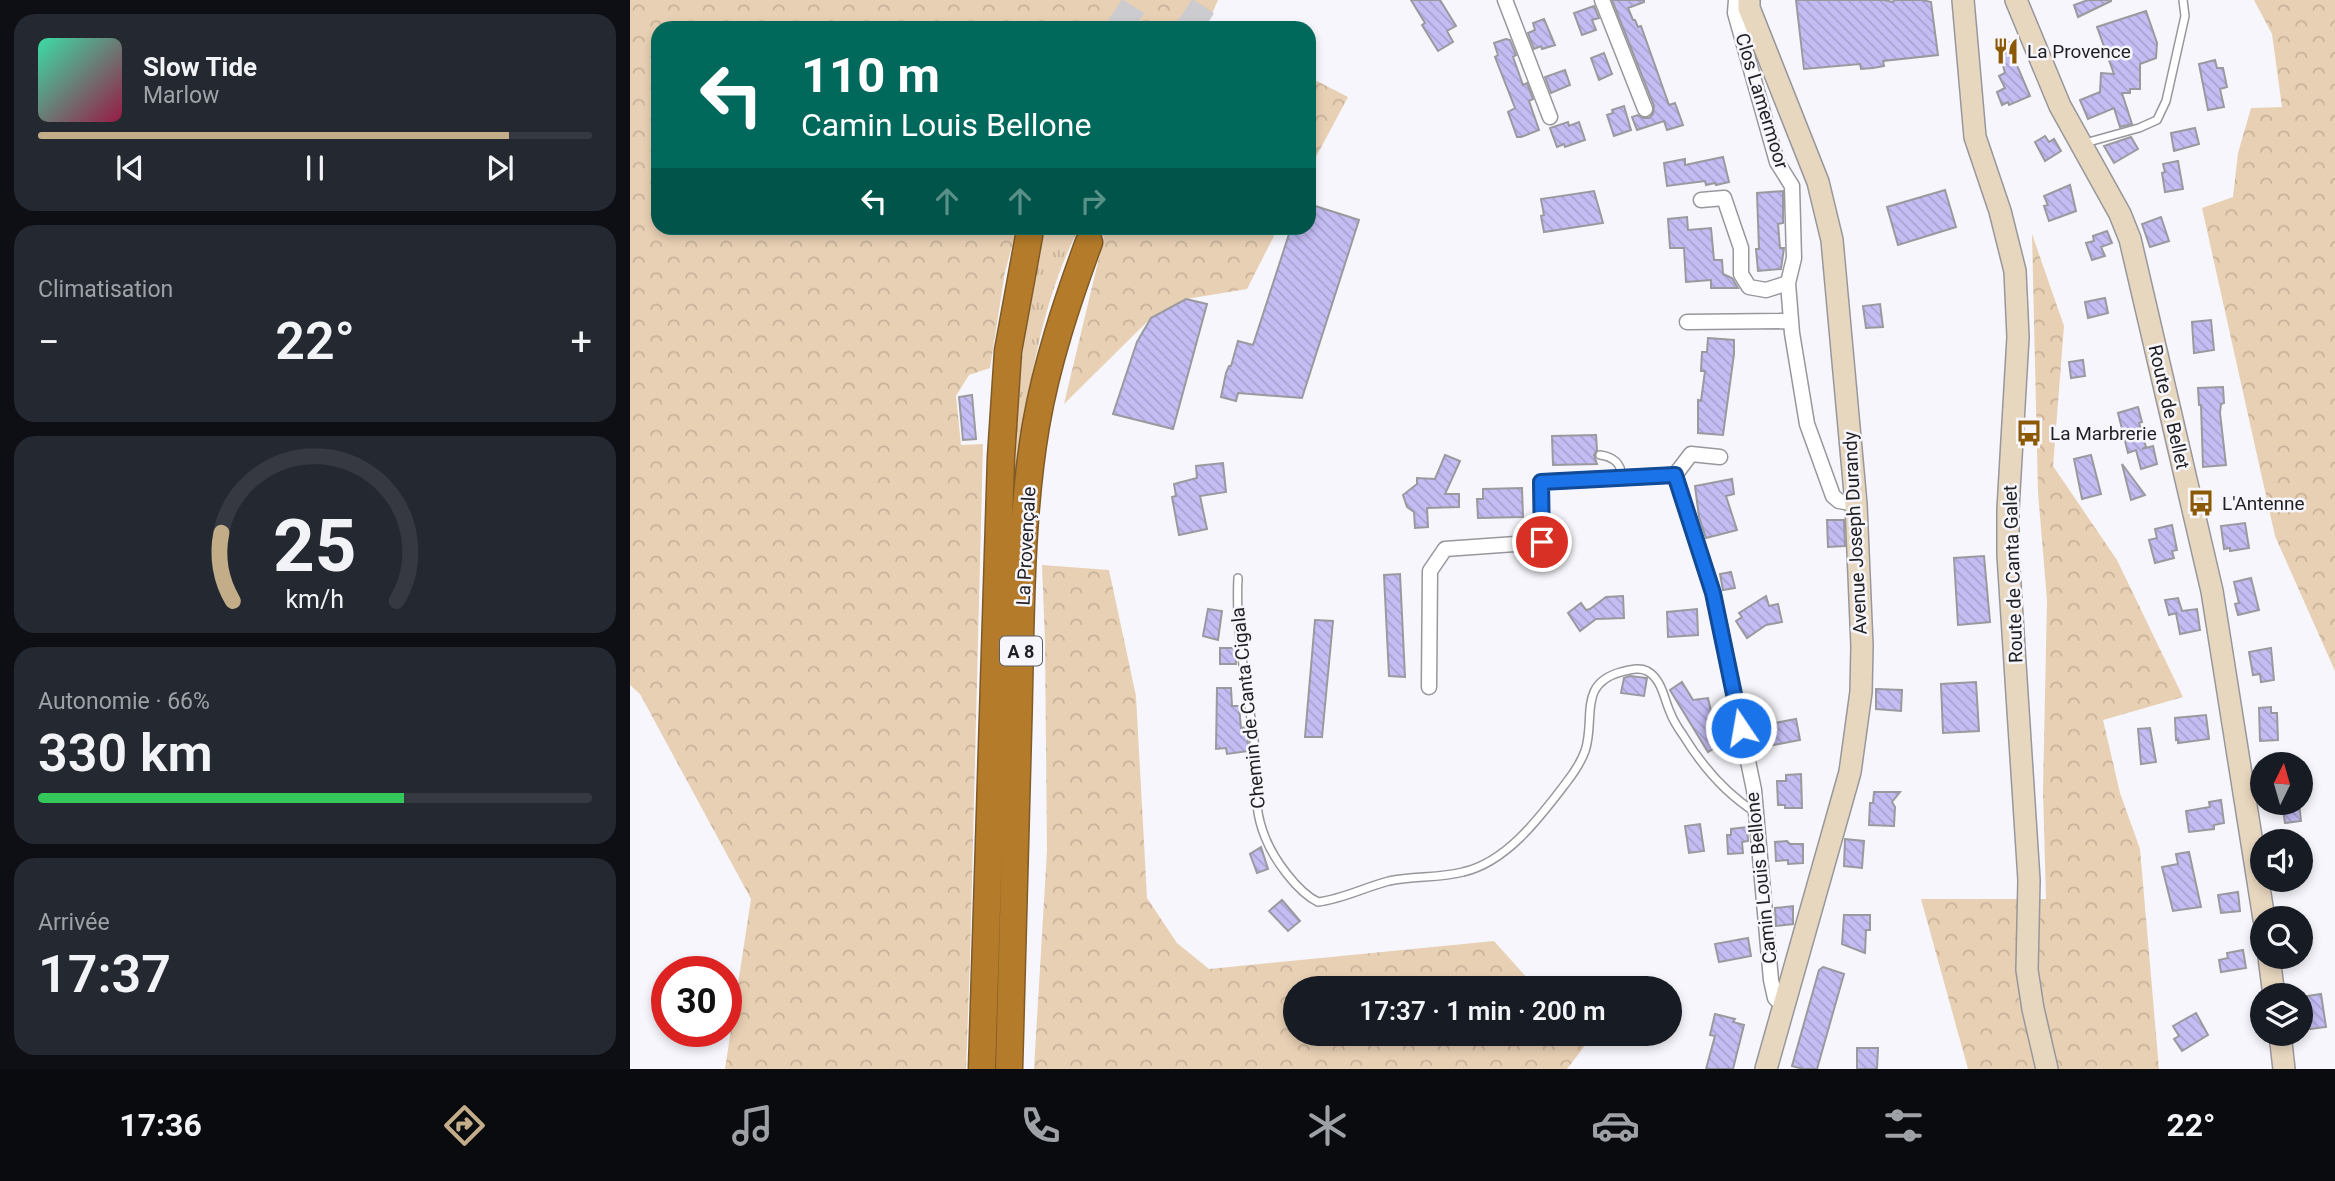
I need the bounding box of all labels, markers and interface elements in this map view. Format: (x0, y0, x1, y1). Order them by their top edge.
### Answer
street label: Clos Lamermoor (1730, 30, 1794, 172)
restaurant icon: La Provence (1991, 36, 2021, 66)
place label: La Provence (2027, 40, 2131, 63)
text: 110 m (801, 47, 940, 104)
icon: left (686, 49, 777, 140)
text: Slow Tide (143, 52, 257, 82)
text: Marlow (143, 82, 219, 109)
text: Camin Louis Bellone (801, 106, 1091, 144)
icon: previous (111, 149, 149, 187)
icon: pause (296, 149, 334, 187)
icon: next (481, 149, 519, 187)
icon: left (855, 182, 893, 220)
icon: ahead (928, 182, 966, 220)
icon: ahead (1001, 182, 1039, 220)
icon: right (1074, 182, 1112, 220)
text: Climatisation (38, 276, 173, 303)
text: 22° (275, 311, 355, 372)
text: − (38, 320, 60, 364)
text: + (570, 320, 592, 364)
street label: Route de Bellet (2144, 343, 2194, 471)
bus stop icon: La Marbrerie (2014, 418, 2044, 448)
place label: La Marbrerie (2050, 422, 2157, 445)
street label: Avenue Joseph Durandy (1838, 431, 1872, 635)
street label: Route de Canta Galet (1998, 485, 2028, 663)
street label: La Provençale (1011, 486, 1041, 606)
bus stop icon: L'Antenne (2186, 488, 2216, 518)
place label: L'Antenne (2222, 492, 2305, 515)
text: 25 (273, 503, 357, 589)
pin (1512, 512, 1572, 572)
icon: arrive (1523, 523, 1561, 561)
text: km/h (286, 584, 344, 613)
street label: Chemin de Canta Cigala (1226, 606, 1270, 810)
road number: A 8 (1000, 636, 1042, 666)
text: Autonomie · 66% (38, 688, 210, 715)
position arrow (1704, 691, 1778, 765)
text: 330 km (38, 723, 213, 784)
north arrow (2250, 752, 2314, 816)
map controls (2250, 752, 2313, 1046)
street label: Camin Louis Bellone (1741, 791, 1781, 965)
button: sound (2250, 829, 2313, 892)
button: search (2250, 906, 2313, 969)
text: Arrivée (38, 909, 110, 936)
text: 17:37 (38, 944, 171, 1005)
speed limit sign: 30 (651, 956, 742, 1047)
button: layers (2250, 983, 2313, 1046)
text: 17:37 · 1 min · 200 m (1359, 996, 1606, 1026)
icon: directions (440, 1101, 489, 1150)
icon: music (728, 1101, 777, 1150)
icon: phone (1016, 1101, 1065, 1150)
icon: climate (1303, 1101, 1352, 1150)
icon: car (1591, 1101, 1640, 1150)
icon: filters (1879, 1101, 1928, 1150)
text: 17:36 (119, 1106, 202, 1144)
text: 22° (2166, 1106, 2216, 1144)

